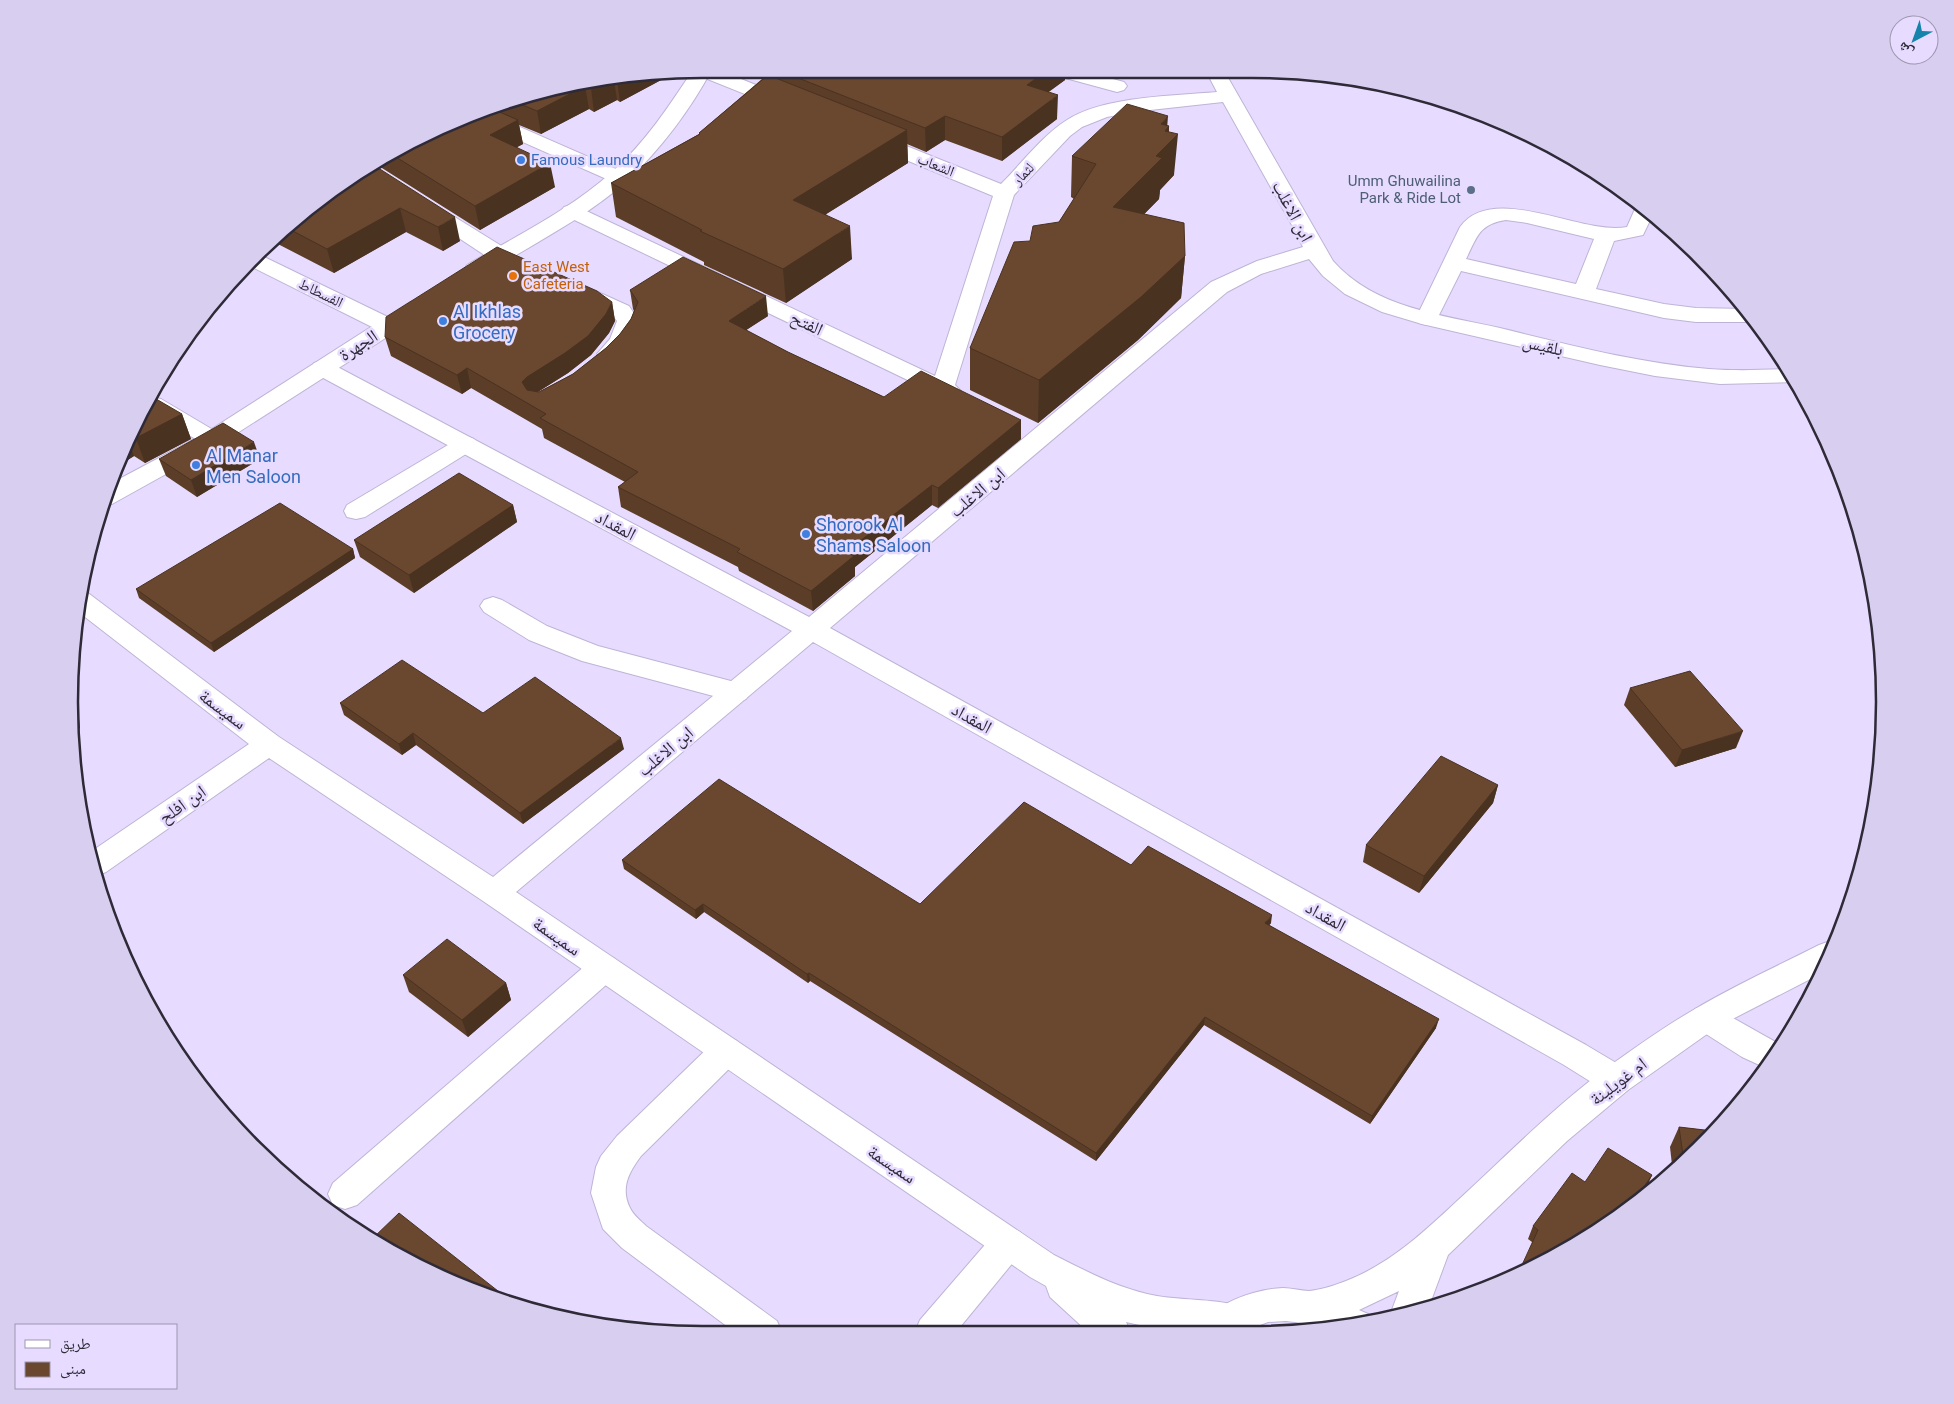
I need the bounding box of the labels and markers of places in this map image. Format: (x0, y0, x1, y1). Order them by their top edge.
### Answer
place label: Famous Laundry (531, 151, 642, 169)
marker: Famous Laundry (515, 154, 527, 166)
place label: Umm Ghuwailina Park & Ride Lot (1348, 172, 1461, 207)
marker: Umm Ghuwailina Park & Ride Lot (1465, 184, 1477, 196)
place label: East West Cafeteria (523, 258, 590, 293)
marker: East West Cafeteria (507, 270, 519, 282)
place label: Al Ikhlas Grocery (453, 301, 521, 343)
marker: Al Ikhlas Grocery (437, 315, 449, 327)
place label: Al Manar Men Saloon (206, 445, 301, 487)
marker: Al Manar Men Saloon (190, 459, 202, 471)
place label: Shorook Al Shams Saloon (816, 514, 931, 556)
marker: Shorook Al Shams Saloon (800, 528, 812, 540)

